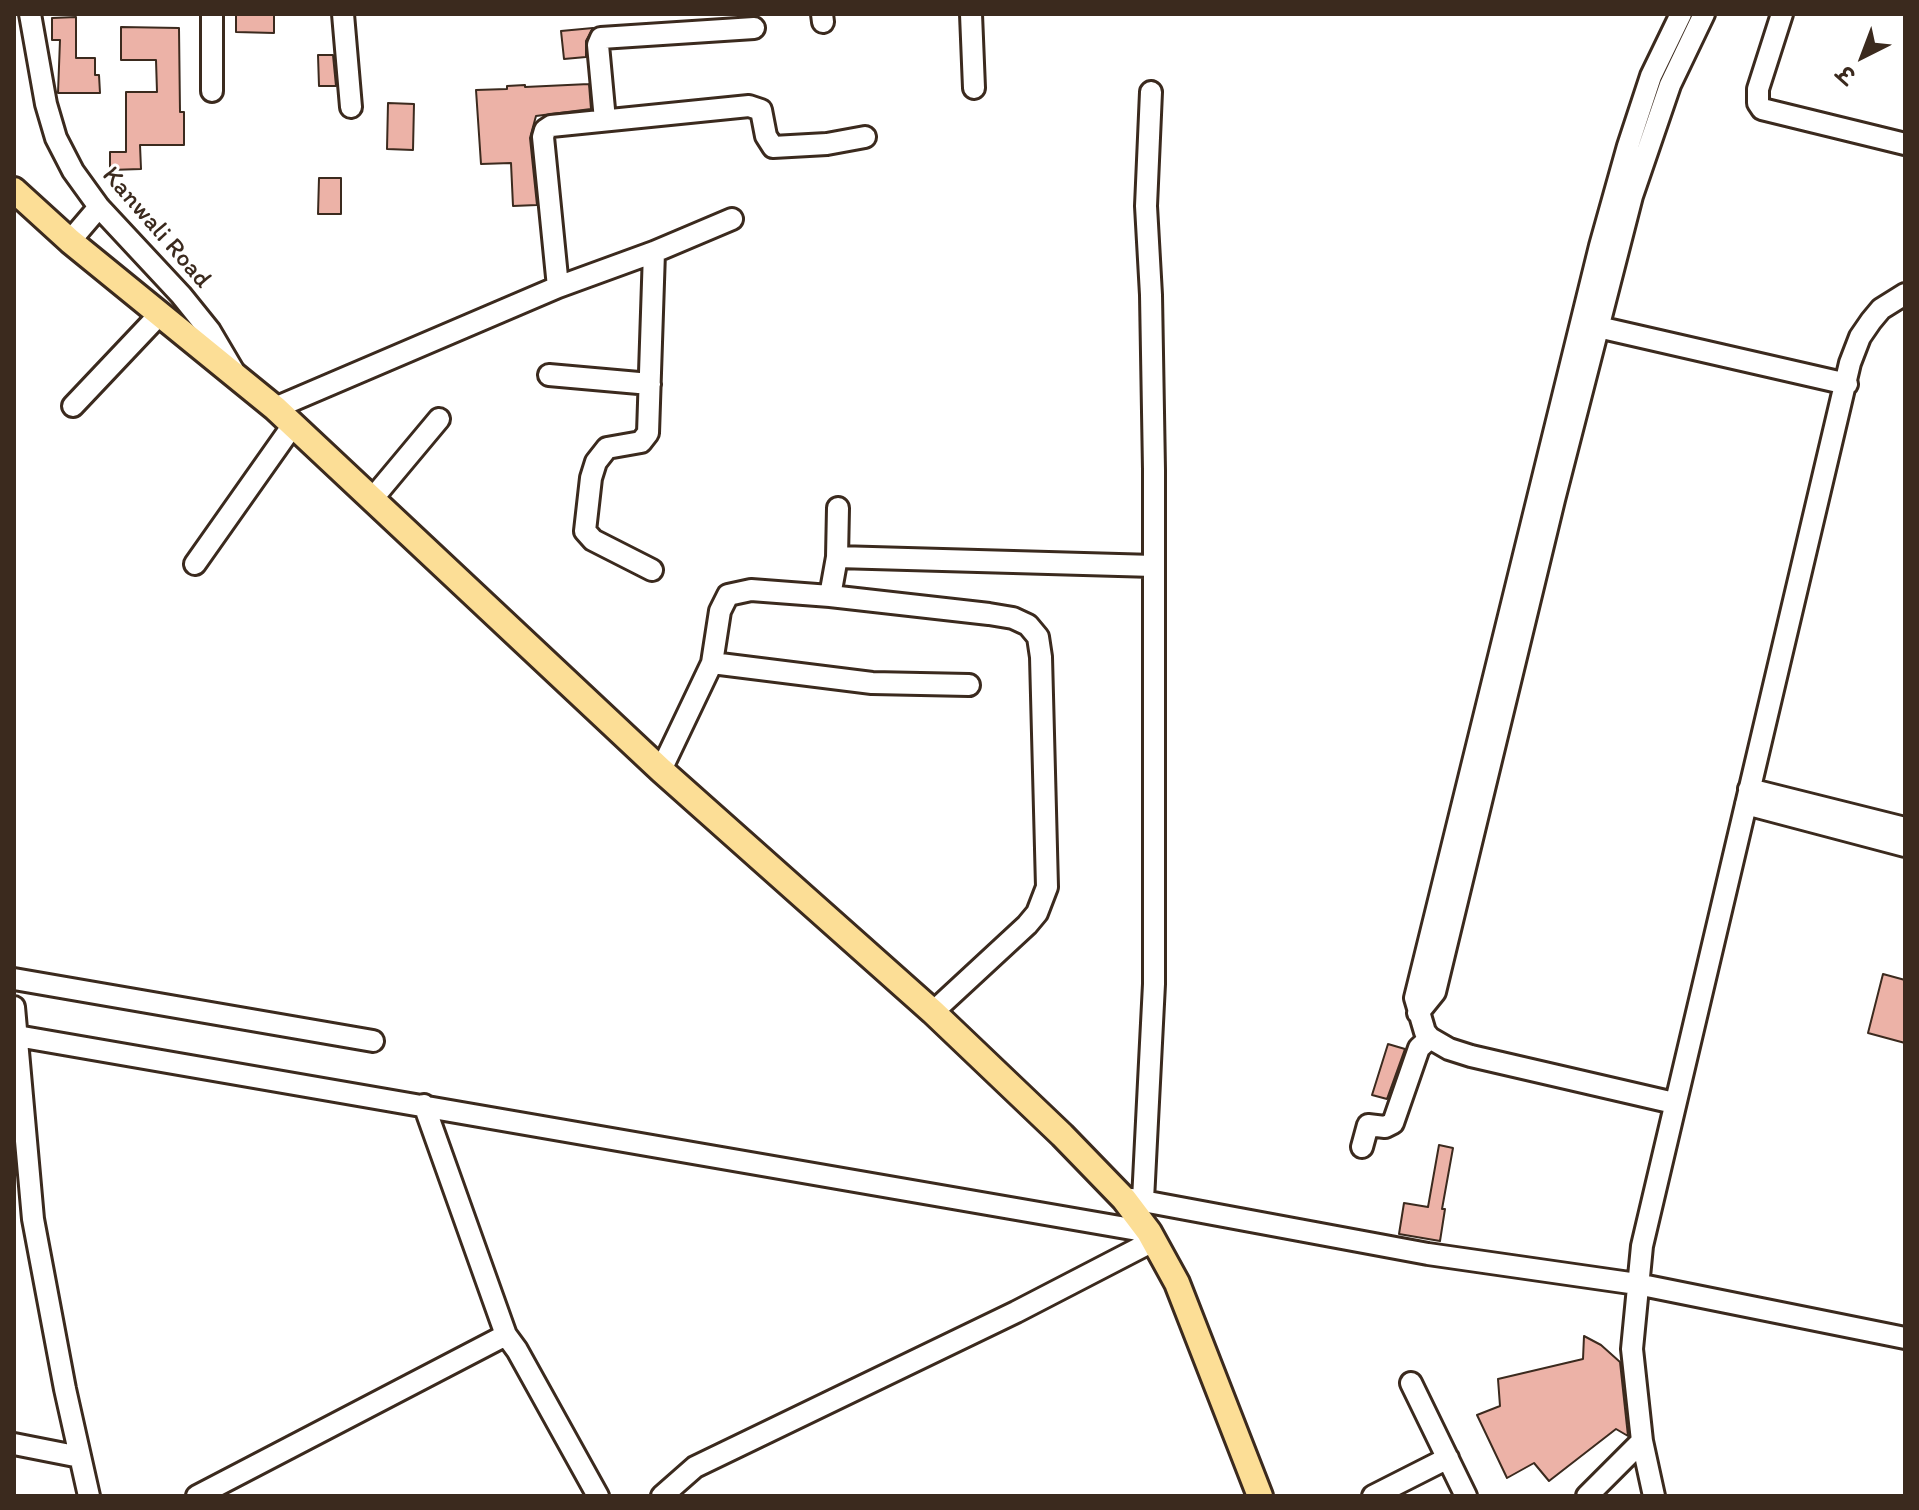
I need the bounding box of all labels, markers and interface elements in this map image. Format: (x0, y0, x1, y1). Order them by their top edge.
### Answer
north arrow (1823, 16, 1903, 96)
text: उ (1832, 59, 1861, 89)
street label: Kanwali Road (95, 161, 217, 295)

